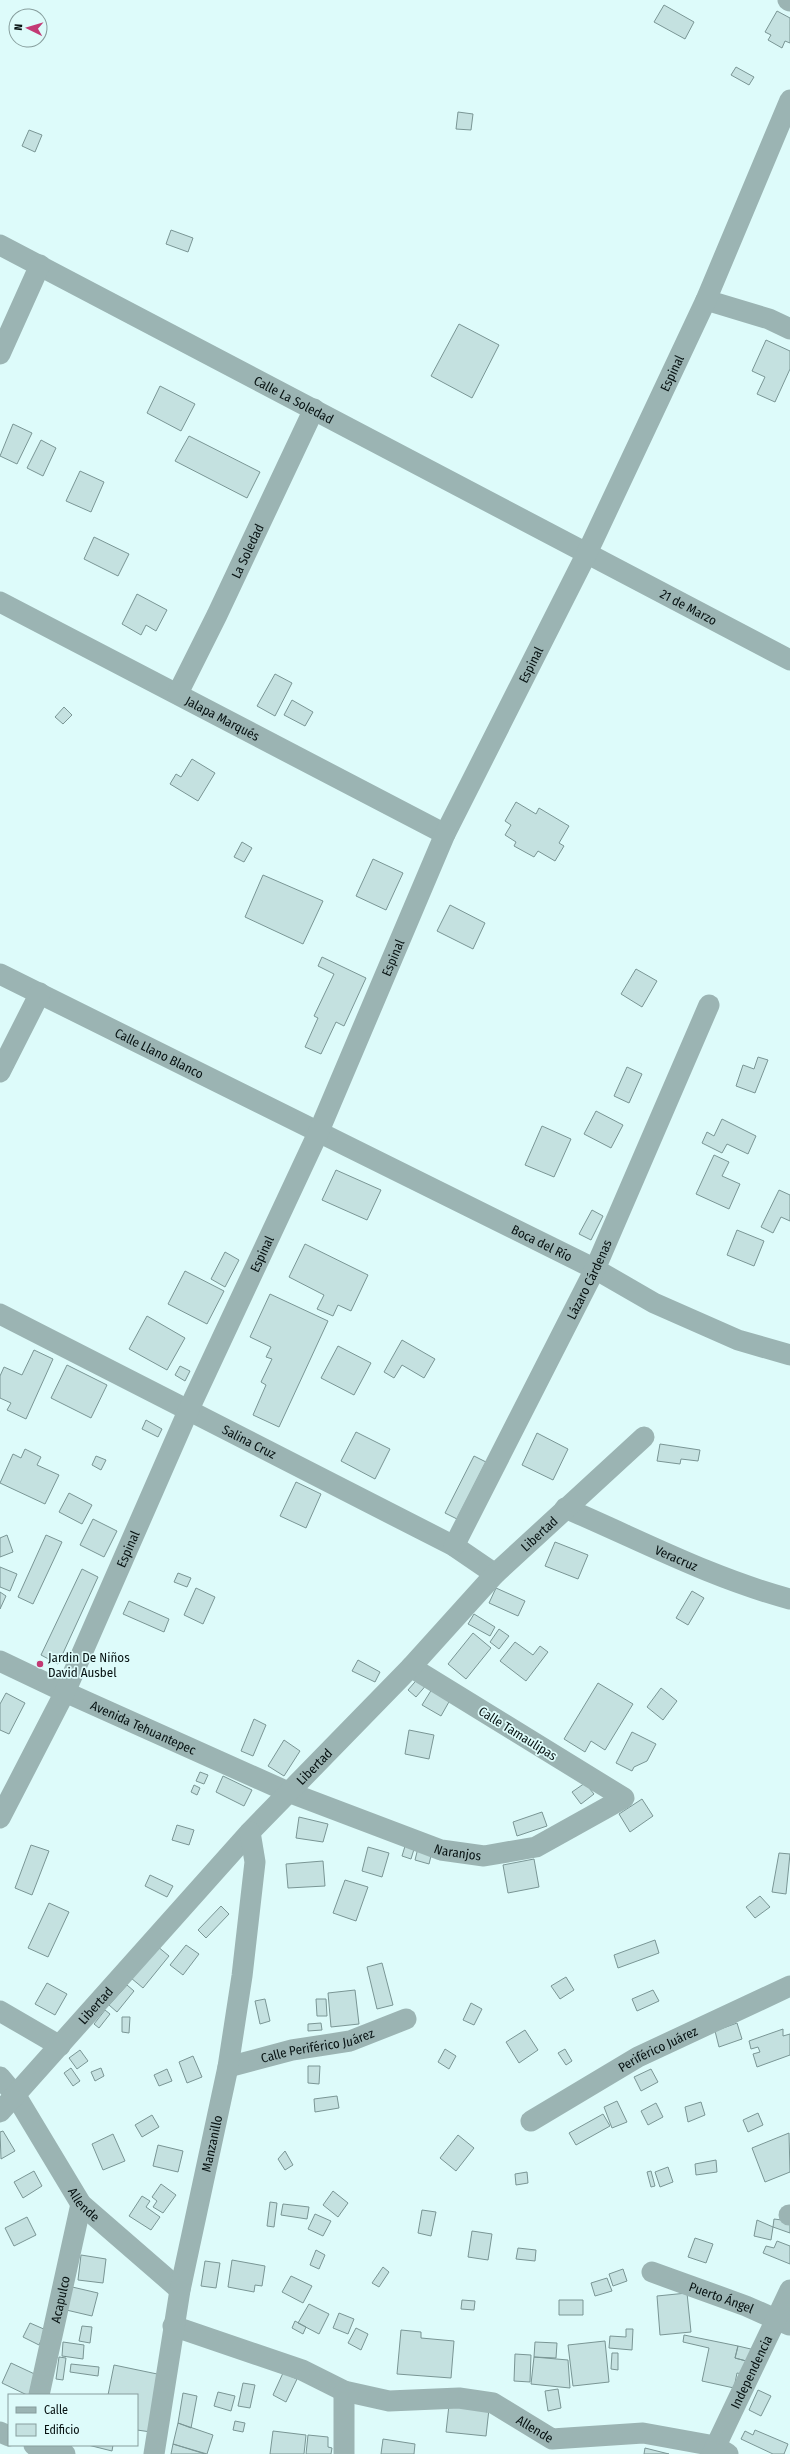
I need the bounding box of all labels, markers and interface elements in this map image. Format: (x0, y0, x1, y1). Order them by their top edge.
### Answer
north arrow (8, 8, 48, 48)
text: N (12, 23, 25, 31)
street label: Espinal (657, 352, 687, 394)
street label: Calle La Soledad (251, 373, 336, 427)
street label: La Soledad (228, 521, 267, 581)
street label: 21 de Marzo (658, 586, 720, 628)
street label: Espinal (516, 644, 547, 685)
street label: Jalapa Marqués (183, 693, 262, 744)
street label: Espinal (379, 937, 408, 978)
street label: Calle Llano Blanco (112, 1025, 206, 1082)
street label: Boca del Río (509, 1222, 575, 1265)
street label: Espinal (247, 1233, 277, 1275)
street label: Lázaro Cárdenas (564, 1237, 615, 1322)
street label: Salina Cruz (220, 1422, 279, 1462)
street label: Libertad (518, 1513, 561, 1554)
street label: Espinal (114, 1528, 143, 1570)
street label: Veracruz (652, 1542, 700, 1574)
place label: Jardin De Niños David Ausbel (48, 1650, 130, 1680)
marker: Jardin De Niños David Ausbel (35, 1659, 45, 1669)
street label: Avenida Tehuantepec (88, 1698, 199, 1758)
street label: Calle Tamaulipas (476, 1703, 560, 1764)
street label: Libertad (293, 1746, 335, 1788)
street label: Naranjos (432, 1841, 483, 1864)
street label: Libertad (75, 1984, 116, 2027)
street label: Periférico Juárez (616, 2023, 700, 2075)
street label: Calle Periférico Juárez (259, 2025, 376, 2066)
street label: Manzanillo (199, 2114, 225, 2173)
street label: Allende (65, 2185, 102, 2225)
street label: Acapulco (48, 2274, 73, 2324)
street label: Puerto Ángel (687, 2279, 757, 2317)
street label: Independencia (728, 2333, 775, 2411)
legend (8, 2394, 138, 2446)
text: Calle (44, 2403, 68, 2417)
street label: Allende (514, 2412, 556, 2446)
text: Edificio (44, 2423, 80, 2437)

